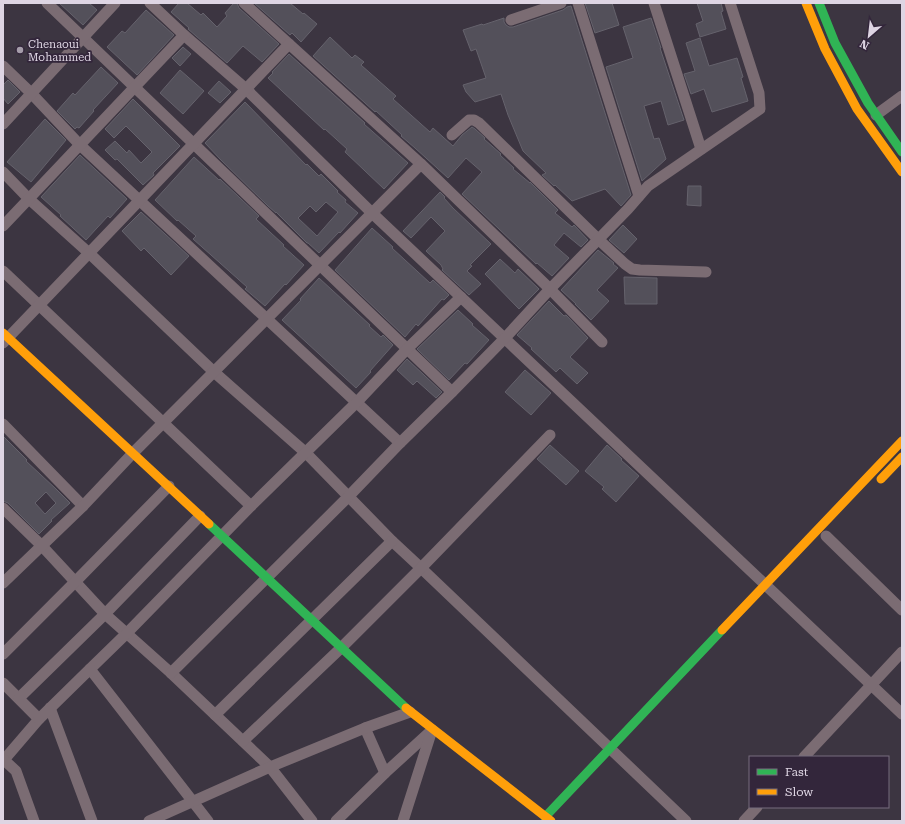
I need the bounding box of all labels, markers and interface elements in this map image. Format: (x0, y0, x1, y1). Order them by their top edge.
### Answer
north arrow (849, 16, 889, 56)
text: N (857, 36, 871, 52)
place label: Chenaoui Mohammed (28, 38, 91, 64)
marker: Chenaoui Mohammed (15, 45, 25, 55)
legend (749, 756, 889, 808)
text: Fast (785, 765, 809, 779)
text: Slow (785, 785, 813, 799)

